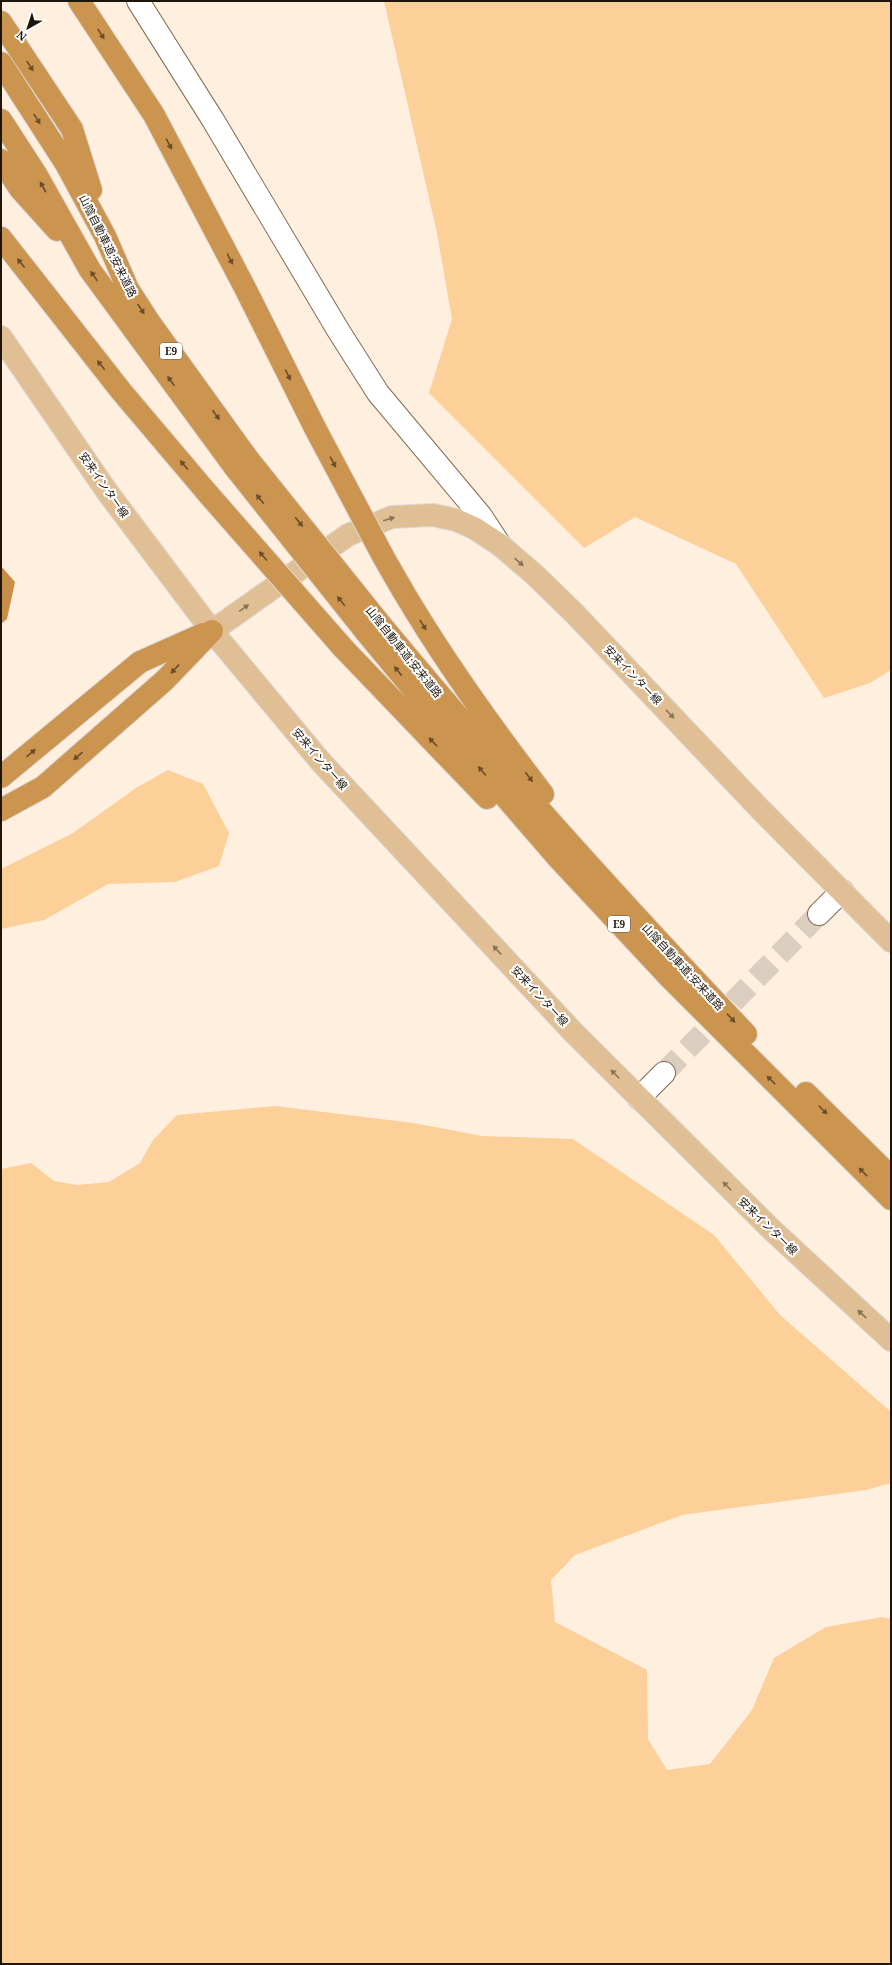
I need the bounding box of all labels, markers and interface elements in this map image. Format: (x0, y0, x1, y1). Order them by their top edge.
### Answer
north arrow (8, 8, 48, 48)
text: N (13, 27, 29, 45)
one-way arrow (97, 29, 105, 39)
one-way arrow (26, 61, 34, 71)
one-way arrow (33, 114, 41, 125)
one-way arrow (166, 138, 173, 150)
one-way arrow (39, 181, 46, 193)
street label: 山陰自動車道;安来道路 (76, 192, 141, 300)
one-way arrow (227, 253, 233, 265)
one-way arrow (16, 258, 25, 269)
one-way arrow (90, 271, 98, 282)
one-way arrow (137, 304, 145, 314)
road number: E9 (160, 343, 182, 359)
one-way arrow (96, 360, 105, 371)
one-way arrow (285, 369, 291, 381)
one-way arrow (167, 376, 175, 386)
one-way arrow (212, 409, 220, 420)
street label: 安来インター線 (76, 449, 133, 521)
one-way arrow (330, 456, 336, 468)
one-way arrow (179, 460, 188, 471)
one-way arrow (256, 494, 265, 505)
one-way arrow (384, 516, 396, 522)
one-way arrow (295, 517, 303, 528)
one-way arrow (259, 552, 268, 561)
one-way arrow (514, 557, 525, 566)
one-way arrow (337, 595, 346, 606)
street label: 山陰自動車道;安来道路 (363, 603, 446, 700)
one-way arrow (239, 604, 249, 612)
one-way arrow (419, 619, 427, 630)
street label: 安来インター線 (601, 642, 665, 708)
one-way arrow (170, 664, 180, 674)
one-way arrow (394, 666, 403, 676)
one-way arrow (665, 709, 675, 719)
street label: 安来インター線 (289, 725, 351, 793)
one-way arrow (428, 737, 438, 747)
one-way arrow (26, 748, 37, 757)
one-way arrow (73, 751, 84, 760)
one-way arrow (477, 765, 486, 776)
one-way arrow (525, 772, 533, 782)
road number: E9 (608, 916, 630, 932)
street label: 山陰自動車道;安来道路 (639, 920, 727, 1013)
one-way arrow (492, 945, 501, 955)
street label: 安来インター線 (509, 962, 572, 1029)
one-way arrow (727, 1013, 736, 1023)
one-way arrow (610, 1069, 620, 1079)
one-way arrow (766, 1075, 776, 1085)
one-way arrow (818, 1105, 828, 1115)
one-way arrow (858, 1167, 868, 1177)
one-way arrow (722, 1181, 732, 1191)
street label: 安来インター線 (735, 1194, 801, 1258)
one-way arrow (857, 1309, 867, 1318)

